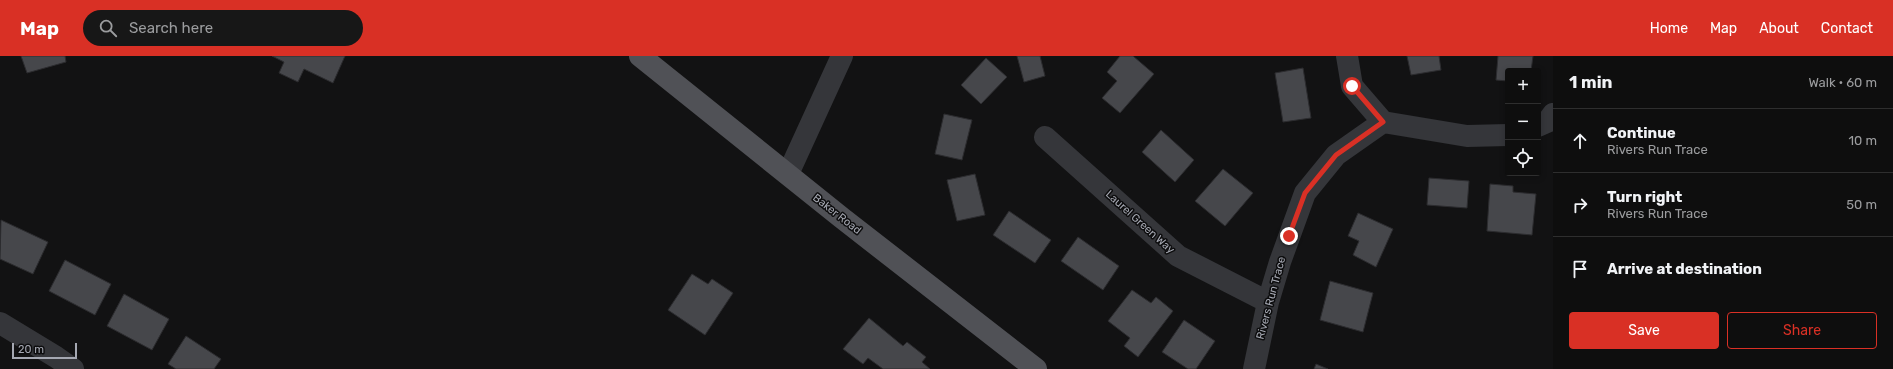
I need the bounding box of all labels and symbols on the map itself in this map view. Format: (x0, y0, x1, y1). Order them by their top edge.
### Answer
route start (1343, 77, 1361, 95)
street label: Laurel Green Way (1103, 188, 1177, 256)
street label: Baker Road (810, 191, 864, 237)
route end (1280, 227, 1298, 245)
street label: Rivers Run Trace (1254, 255, 1288, 341)
scale bar (12, 341, 77, 360)

